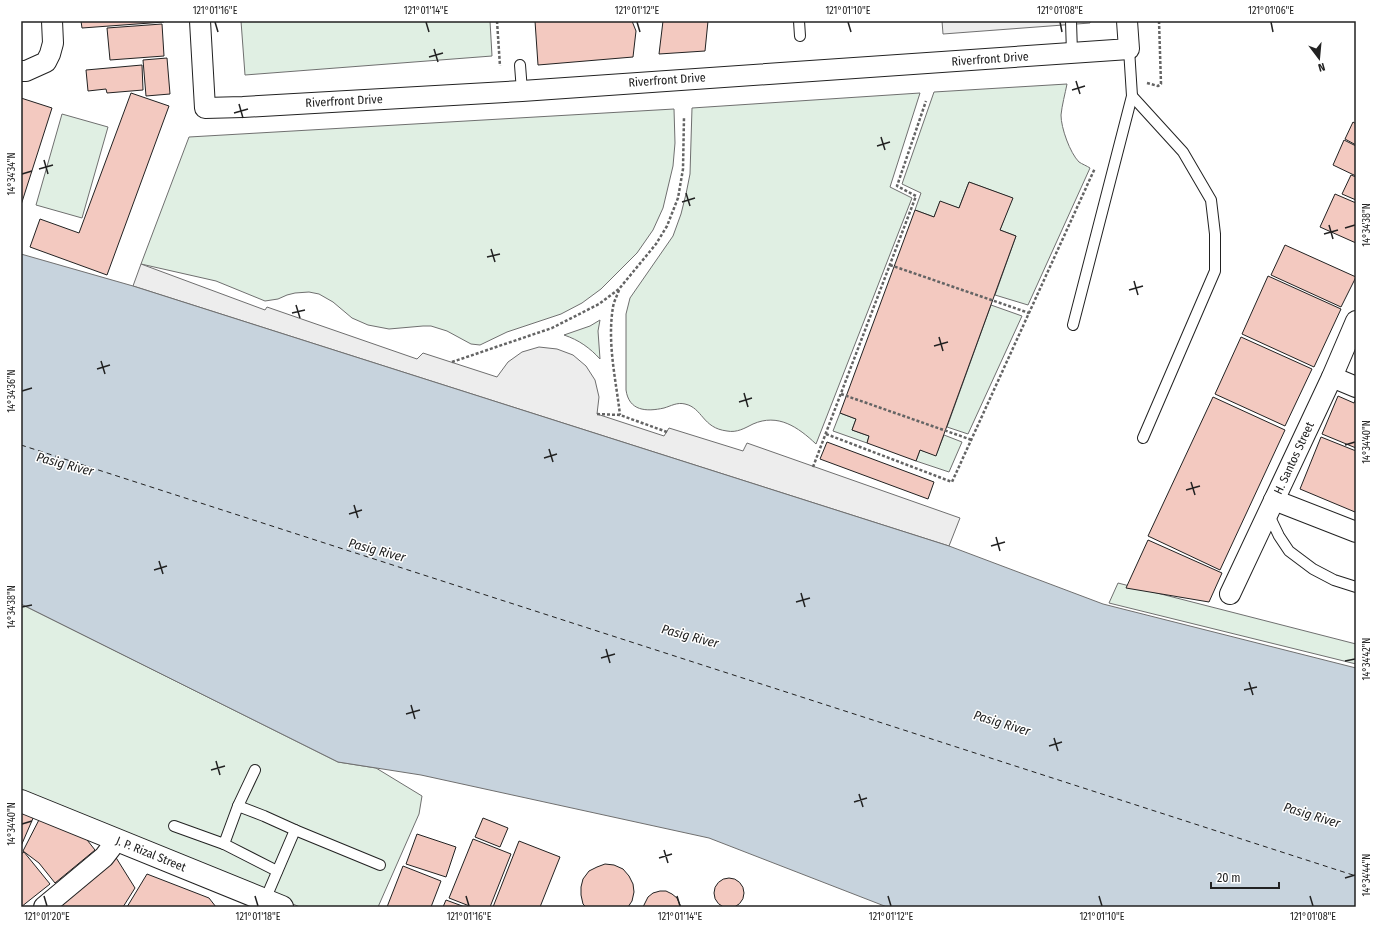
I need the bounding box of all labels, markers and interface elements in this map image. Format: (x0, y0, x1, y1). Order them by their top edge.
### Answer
text: 121°01'16"E (193, 5, 238, 17)
text: 121°01'14"E (404, 5, 448, 17)
text: 121°01'12"E (615, 5, 659, 17)
text: 121°01'10"E (825, 5, 871, 17)
text: 121°01'08"E (1037, 5, 1083, 17)
text: 121°01'06"E (1248, 5, 1294, 17)
north arrow (1299, 38, 1339, 78)
street label: Riverfront Drive (951, 49, 1029, 69)
text: N (1317, 60, 1327, 74)
street label: Riverfront Drive (628, 70, 706, 90)
street label: Riverfront Drive (305, 92, 383, 110)
text: 14°34'34"N (6, 153, 18, 195)
text: 14°34'38"N (1361, 203, 1373, 247)
text: 14°34'36"N (6, 369, 18, 413)
street label: H. Santos Street (1271, 419, 1317, 496)
text: 14°34'40"N (1361, 420, 1373, 464)
water label: Pasig River (35, 449, 96, 479)
water label: Pasig River (347, 535, 408, 565)
text: 14°34'38"N (6, 585, 18, 629)
water label: Pasig River (660, 621, 721, 651)
text: 14°34'42"N (1361, 638, 1373, 680)
water label: Pasig River (972, 707, 1033, 739)
water label: Pasig River (1282, 799, 1343, 831)
text: 14°34'40"N (6, 802, 18, 846)
street label: J. P. Rizal Street (114, 834, 188, 874)
text: 14°34'44"N (1361, 854, 1373, 896)
scale bar (1211, 864, 1279, 890)
text: 20 m (1217, 871, 1241, 885)
text: 121°01'20"E (24, 911, 70, 923)
text: 121°01'18"E (236, 911, 281, 923)
text: 121°01'16"E (447, 911, 492, 923)
text: 121°01'14"E (658, 911, 702, 923)
text: 121°01'12"E (869, 911, 913, 923)
text: 121°01'10"E (1079, 911, 1125, 923)
text: 121°01'08"E (1290, 911, 1336, 923)

